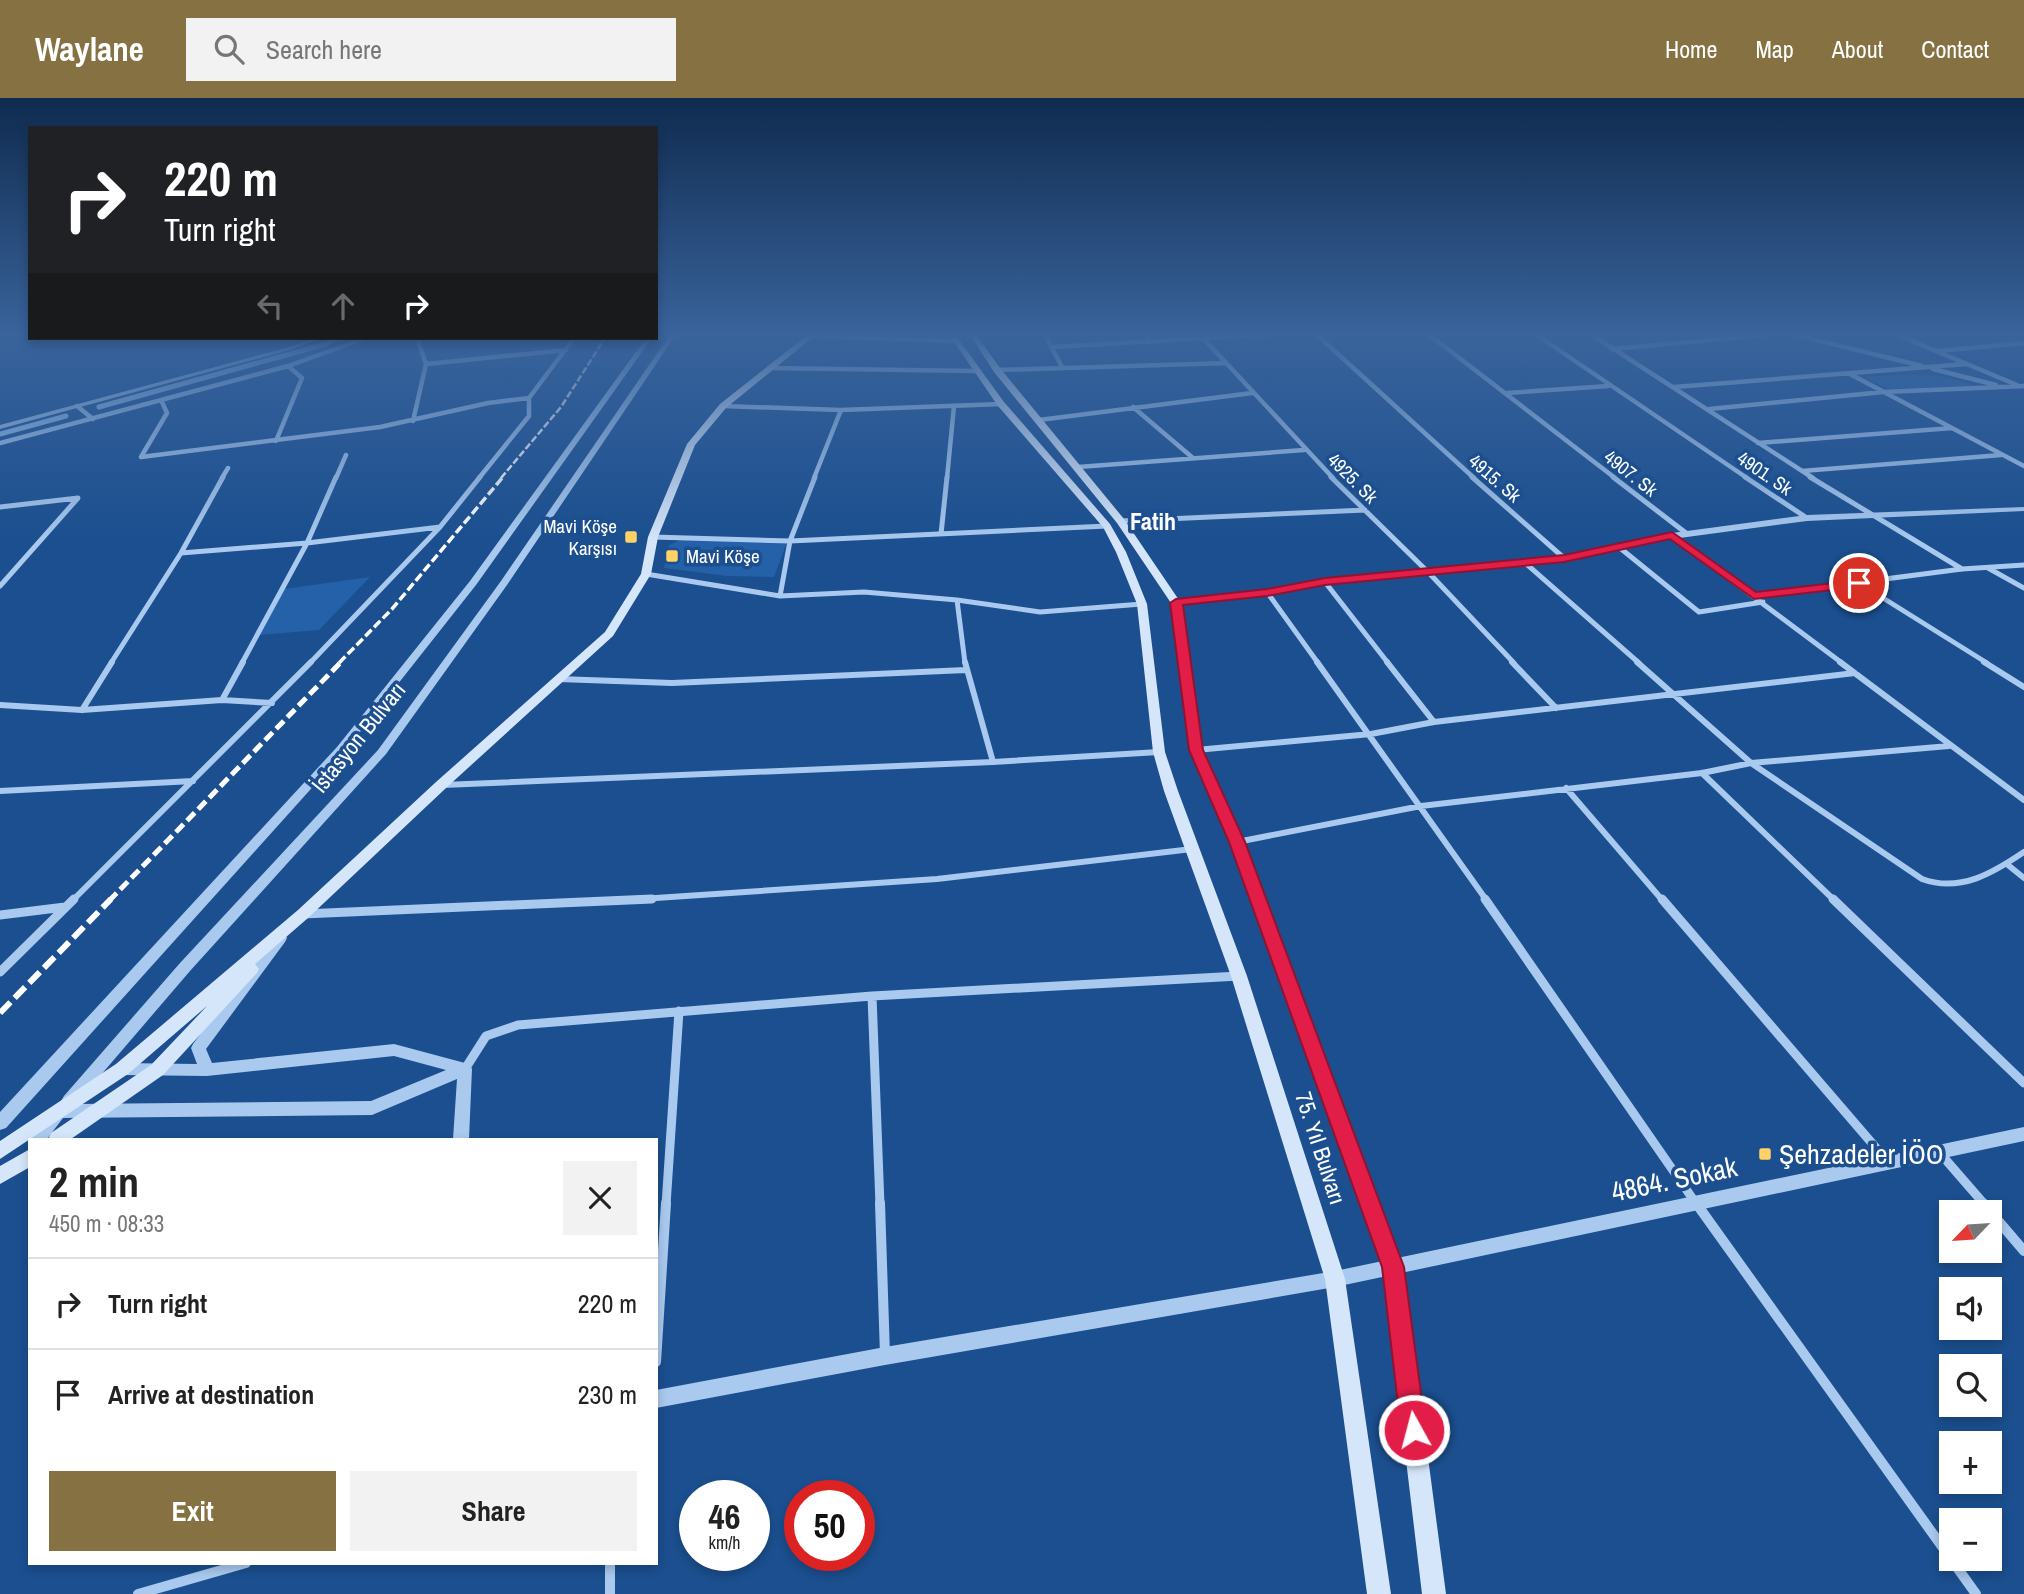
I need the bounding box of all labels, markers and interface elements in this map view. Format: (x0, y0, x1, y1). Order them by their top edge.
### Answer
search box (186, 18, 676, 81)
text: Waylane (35, 27, 144, 71)
icon: search (210, 30, 248, 68)
text: Search here (266, 32, 382, 67)
text: Home (1665, 33, 1717, 65)
text: Map (1755, 33, 1794, 65)
text: About (1832, 33, 1883, 65)
text: Contact (1921, 33, 1989, 65)
text: 220 m (164, 145, 278, 211)
icon: right (49, 154, 140, 245)
text: Turn right (164, 208, 276, 251)
icon: left (251, 287, 289, 325)
icon: ahead (324, 287, 362, 325)
icon: right (397, 287, 435, 325)
street label: 4907. Sk (1599, 444, 1663, 502)
street label: 4901. Sk (1732, 445, 1798, 501)
street label: 4925. Sk (1322, 447, 1384, 509)
street label: 4915. Sk (1463, 448, 1527, 508)
district label: Fatih (1130, 505, 1176, 537)
place label: Mavi Köşe Karşısı (543, 513, 617, 561)
marker: Mavi Köşe Karşısı (623, 529, 639, 545)
place label: Mavi Köşe (686, 543, 760, 569)
marker: Mavi Köşe (664, 548, 680, 564)
pin (1829, 553, 1889, 613)
icon: arrive (1840, 564, 1878, 602)
street label: İstasyon Bulvarı (304, 675, 412, 799)
street label: 75. Yıl Bulvarı (1288, 1088, 1354, 1208)
place label: Şehzadeler İÖO (1779, 1135, 1944, 1173)
marker: Şehzadeler İÖO (1757, 1146, 1773, 1162)
street label: 4864. Sokak (1608, 1147, 1741, 1211)
text: 2 min (49, 1154, 139, 1210)
button: close (563, 1161, 637, 1235)
north arrow (1939, 1200, 2002, 1264)
map controls (1939, 1200, 2002, 1571)
text: 450 m · 08:33 (49, 1208, 164, 1239)
button: sound (1939, 1277, 2002, 1340)
icon: right (49, 1285, 87, 1323)
text: Turn right (108, 1286, 207, 1321)
text: 220 m (578, 1286, 637, 1321)
button: search (1939, 1354, 2002, 1417)
icon: arrive (49, 1376, 87, 1414)
text: Arrive at destination (108, 1377, 314, 1412)
text: 230 m (578, 1377, 637, 1412)
position arrow (1377, 1393, 1451, 1467)
button: + (1939, 1431, 2002, 1494)
button: Exit (49, 1471, 336, 1551)
button: Share (350, 1471, 637, 1551)
speed limit sign: 50 (784, 1480, 875, 1571)
text: 46 (709, 1493, 740, 1540)
button: − (1939, 1508, 2002, 1571)
text: km/h (709, 1530, 741, 1555)

